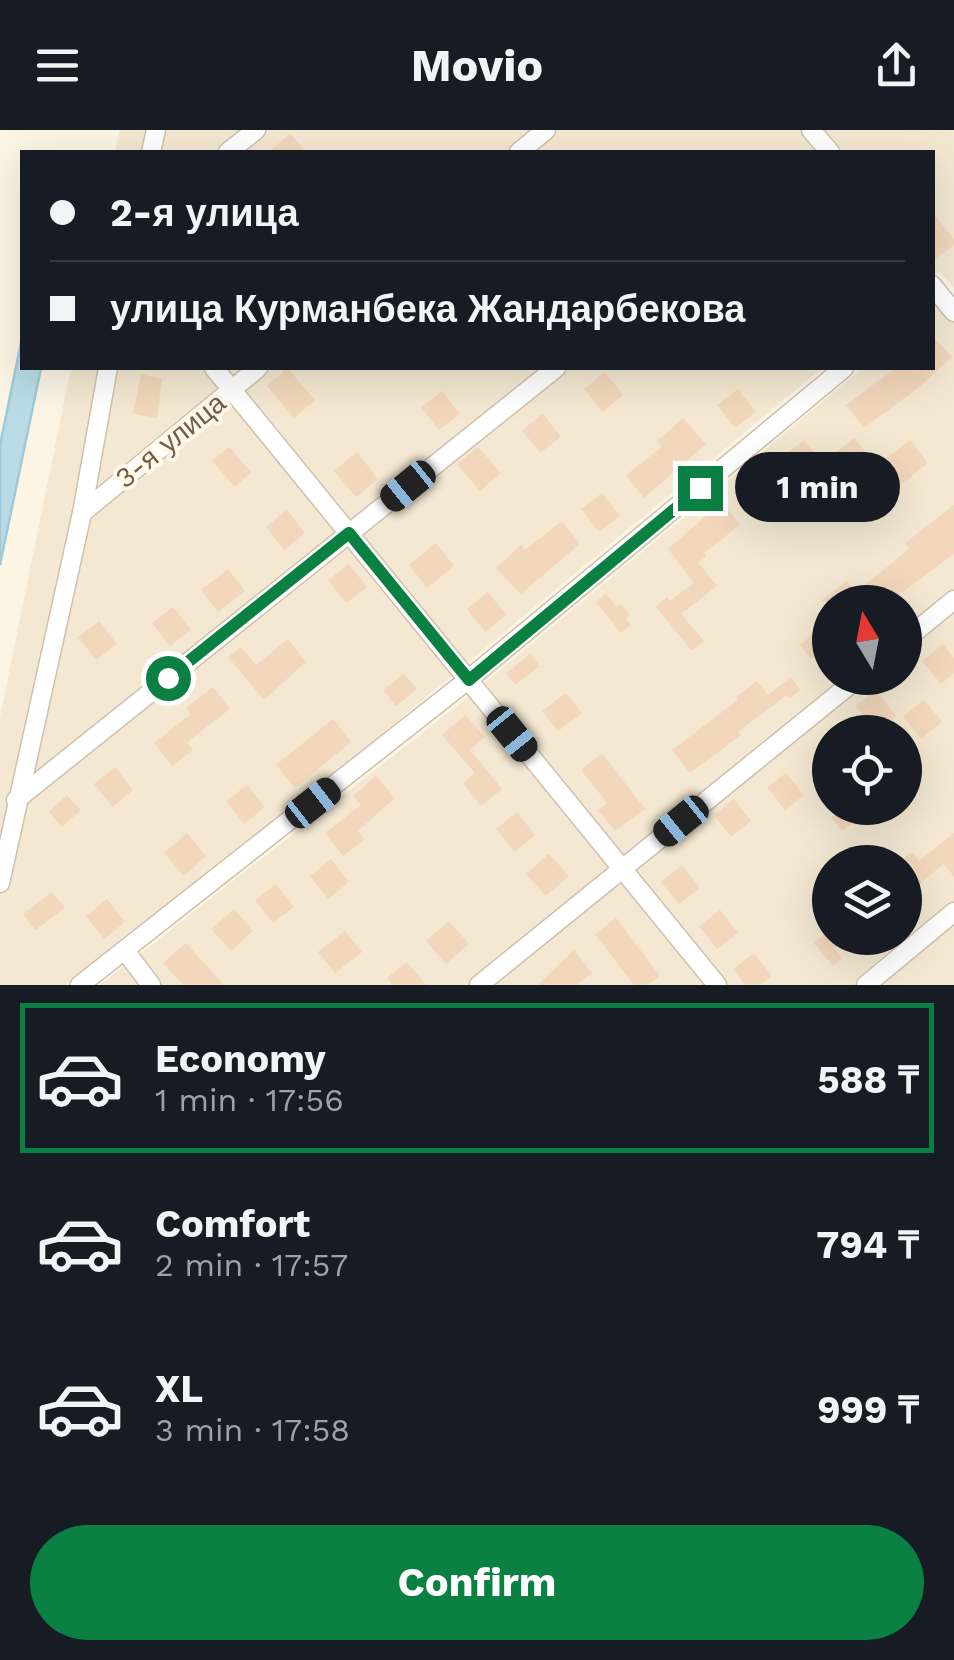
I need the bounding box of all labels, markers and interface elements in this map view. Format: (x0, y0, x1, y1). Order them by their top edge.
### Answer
icon: menu (30, 38, 85, 93)
icon: share (869, 38, 924, 93)
text: Movio (411, 39, 543, 92)
text: 2-я улица (110, 191, 299, 235)
text: улица Курманбека Жандарбекова (110, 287, 746, 331)
street label: 3-я улица (109, 386, 232, 495)
callout: 1 min (735, 453, 900, 523)
car (375, 455, 441, 517)
route end (678, 466, 723, 511)
text: 1 min (776, 468, 859, 506)
north arrow (812, 585, 922, 695)
map controls (812, 585, 922, 955)
route start (146, 656, 191, 701)
car (481, 701, 543, 767)
button: locate (812, 715, 922, 825)
car (280, 773, 346, 833)
car (648, 790, 714, 852)
button: layers (812, 845, 922, 955)
icon: car (35, 1033, 125, 1123)
text: Economy (155, 1037, 326, 1081)
text: 588 ₸ (818, 1058, 919, 1102)
text: 1 min · 17:56 (155, 1081, 344, 1119)
icon: car (35, 1198, 125, 1288)
text: Comfort (155, 1202, 310, 1246)
text: 794 ₸ (816, 1223, 919, 1267)
text: 2 min · 17:57 (155, 1246, 348, 1284)
icon: car (35, 1363, 125, 1453)
text: XL (155, 1367, 203, 1411)
text: 999 ₸ (817, 1388, 919, 1432)
text: 3 min · 17:58 (155, 1411, 350, 1449)
button: Confirm (30, 1525, 924, 1640)

